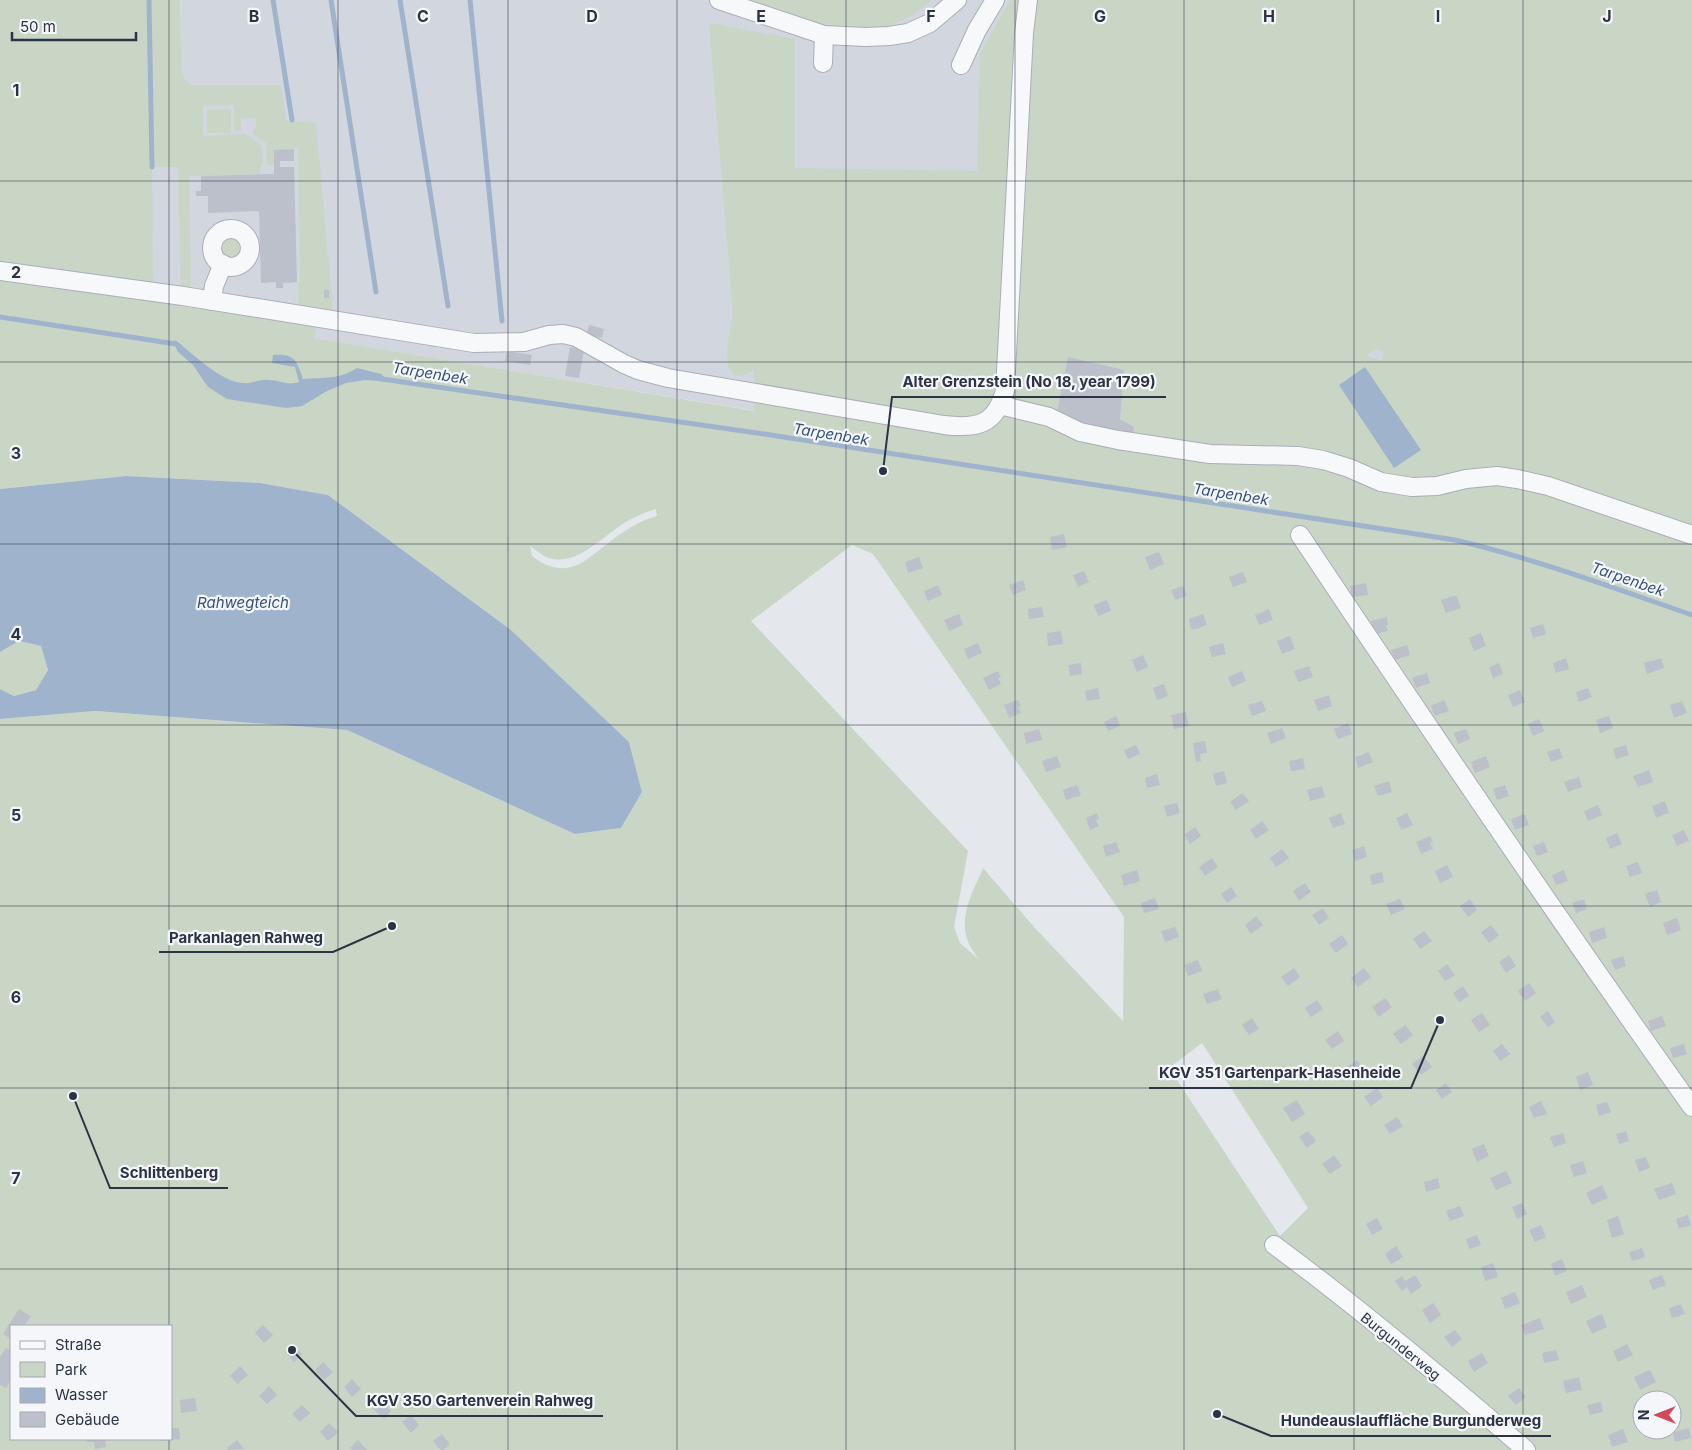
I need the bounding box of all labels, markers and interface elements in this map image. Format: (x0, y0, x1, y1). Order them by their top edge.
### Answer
text: B (249, 6, 259, 26)
text: C (417, 6, 429, 26)
text: D (586, 6, 598, 26)
text: E (756, 6, 766, 26)
text: F (926, 6, 936, 26)
text: G (1094, 6, 1106, 26)
text: H (1263, 6, 1275, 26)
text: I (1436, 6, 1440, 26)
text: J (1602, 6, 1612, 26)
scale bar (12, 10, 136, 42)
text: 50 m (20, 17, 56, 36)
text: 1 (13, 80, 19, 100)
text: 2 (11, 262, 21, 282)
water label: Tarpenbek (391, 358, 470, 388)
callout: Alter Grenzstein (No 18, year 1799) (892, 367, 1166, 397)
text: Alter Grenzstein (No 18, year 1799) (902, 372, 1156, 391)
water label: Tarpenbek (792, 419, 871, 449)
text: 3 (11, 443, 21, 463)
water label: Tarpenbek (1192, 479, 1271, 509)
water label: Tarpenbek (1589, 558, 1668, 601)
water label: Rahwegteich (197, 593, 289, 612)
text: 4 (11, 624, 22, 644)
text: 5 (11, 805, 21, 825)
callout: Parkanlagen Rahweg (159, 922, 333, 952)
text: Parkanlagen Rahweg (169, 928, 323, 947)
text: 6 (11, 987, 21, 1007)
callout: KGV 351 Gartenpark-Hasenheide (1149, 1058, 1411, 1088)
text: KGV 351 Gartenpark-Hasenheide (1159, 1063, 1401, 1082)
callout: Schlittenberg (110, 1158, 228, 1188)
text: Schlittenberg (120, 1163, 218, 1182)
text: 7 (11, 1168, 21, 1188)
street label: Burgunderweg (1358, 1309, 1444, 1383)
legend (10, 1325, 172, 1440)
text: Straße (55, 1335, 102, 1354)
text: Park (55, 1360, 88, 1379)
text: Wasser (55, 1385, 108, 1404)
callout: KGV 350 Gartenverein Rahweg (356, 1386, 603, 1416)
north arrow (1632, 1390, 1682, 1440)
text: KGV 350 Gartenverein Rahweg (367, 1391, 593, 1410)
callout: Hundeauslauffläche Burgunderweg (1271, 1406, 1551, 1436)
text: Gebäude (55, 1410, 120, 1429)
text: N (1635, 1410, 1652, 1420)
text: Hundeauslauffläche Burgunderweg (1281, 1411, 1541, 1430)

